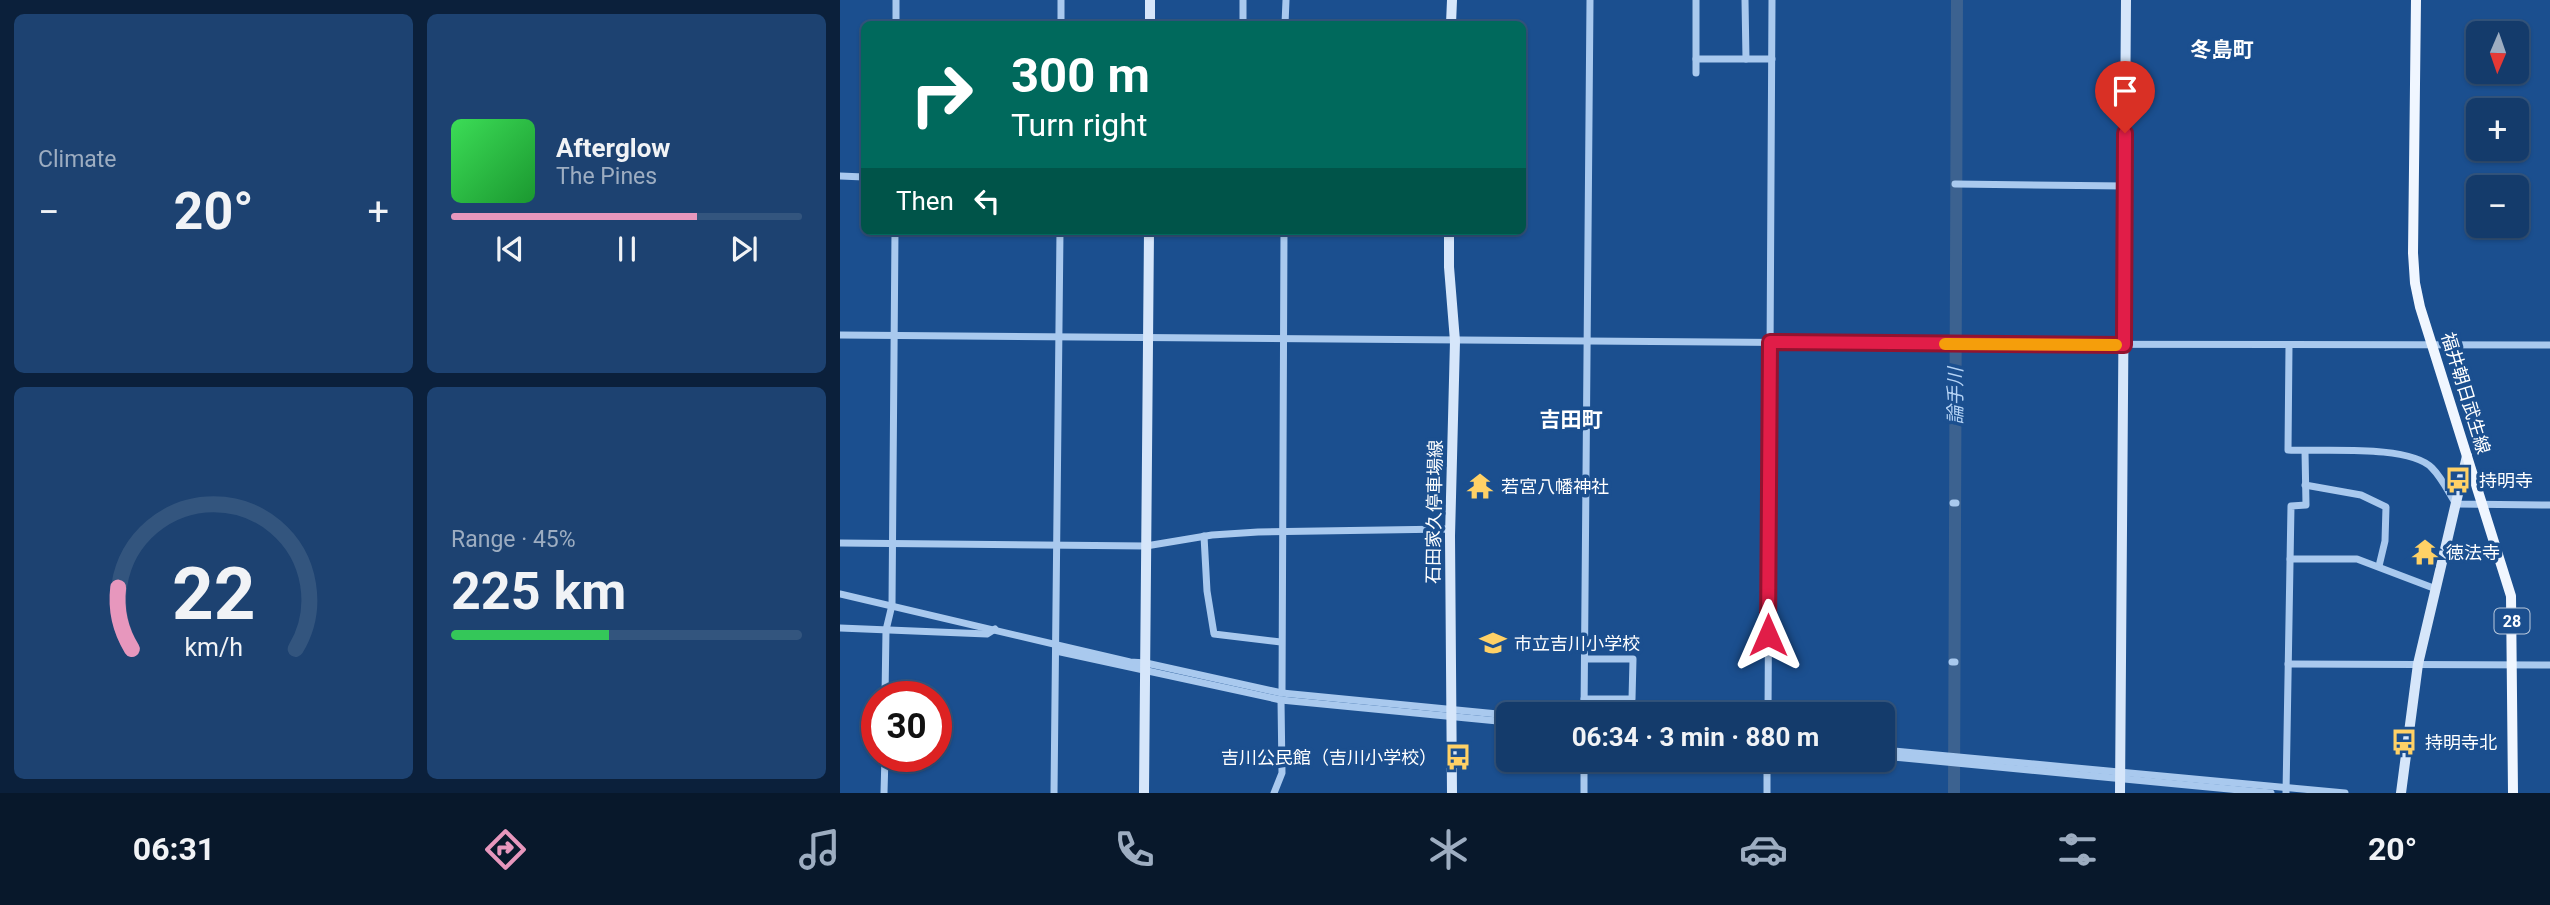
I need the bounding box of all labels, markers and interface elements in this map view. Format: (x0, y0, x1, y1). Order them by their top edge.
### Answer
north arrow (2466, 21, 2529, 84)
map controls (2466, 21, 2529, 238)
district label: 冬島町 (2191, 38, 2254, 62)
text: 300 m (1011, 47, 1150, 104)
icon: right (896, 49, 987, 140)
pin (2095, 61, 2155, 133)
icon: arrive (2106, 72, 2144, 110)
button: + (2466, 98, 2529, 161)
text: Turn right (1011, 106, 1147, 144)
text: Afterglow (556, 133, 670, 163)
text: Climate (38, 146, 117, 173)
text: The Pines (556, 163, 657, 190)
button: − (2466, 175, 2529, 238)
text: 20° (174, 181, 254, 242)
icon: left (968, 182, 1006, 220)
text: Then (896, 186, 954, 216)
text: − (38, 190, 60, 234)
text: + (367, 190, 389, 234)
icon: previous (491, 230, 529, 268)
icon: pause (608, 230, 646, 268)
icon: next (725, 230, 763, 268)
street label: 福井朝日武生線 (2438, 330, 2494, 456)
water label: 論手川 (1944, 366, 1967, 425)
district label: 吉田町 (1540, 408, 1603, 432)
street label: 石田家久停車場線 (1422, 440, 1446, 584)
bus stop icon: 持明寺 (2443, 465, 2473, 495)
place label: 持明寺 (2479, 470, 2533, 491)
temple icon: 若宮八幡神社 (1465, 471, 1495, 501)
place label: 若宮八幡神社 (1501, 476, 1609, 497)
text: Range · 45% (451, 526, 576, 553)
temple icon: 徳法寺 (2410, 537, 2440, 567)
place label: 徳法寺 (2446, 542, 2500, 563)
text: 22 (172, 551, 255, 637)
text: 225 km (451, 561, 626, 622)
position arrow (1731, 598, 1805, 672)
road number: 28 (2494, 608, 2530, 634)
school or university icon: 市立吉川小学校 (1478, 628, 1508, 658)
text: km/h (184, 633, 243, 662)
place label: 市立吉川小学校 (1514, 633, 1640, 654)
speed limit sign: 30 (861, 681, 952, 772)
text: 06:34 · 3 min · 880 m (1572, 722, 1819, 752)
bus stop icon: 持明寺北 (2389, 727, 2419, 757)
place label: 持明寺北 (2425, 732, 2497, 753)
bus stop icon: 吉川公民館（吉川小学校） (1443, 742, 1473, 772)
place label: 吉川公民館（吉川小学校） (1221, 747, 1437, 768)
icon: directions (481, 825, 530, 874)
icon: music (795, 825, 844, 874)
icon: phone (1110, 825, 1159, 874)
icon: climate (1424, 825, 1473, 874)
icon: car (1739, 825, 1788, 874)
icon: filters (2053, 825, 2102, 874)
text: 06:31 (133, 830, 215, 868)
text: 20° (2368, 830, 2417, 868)

